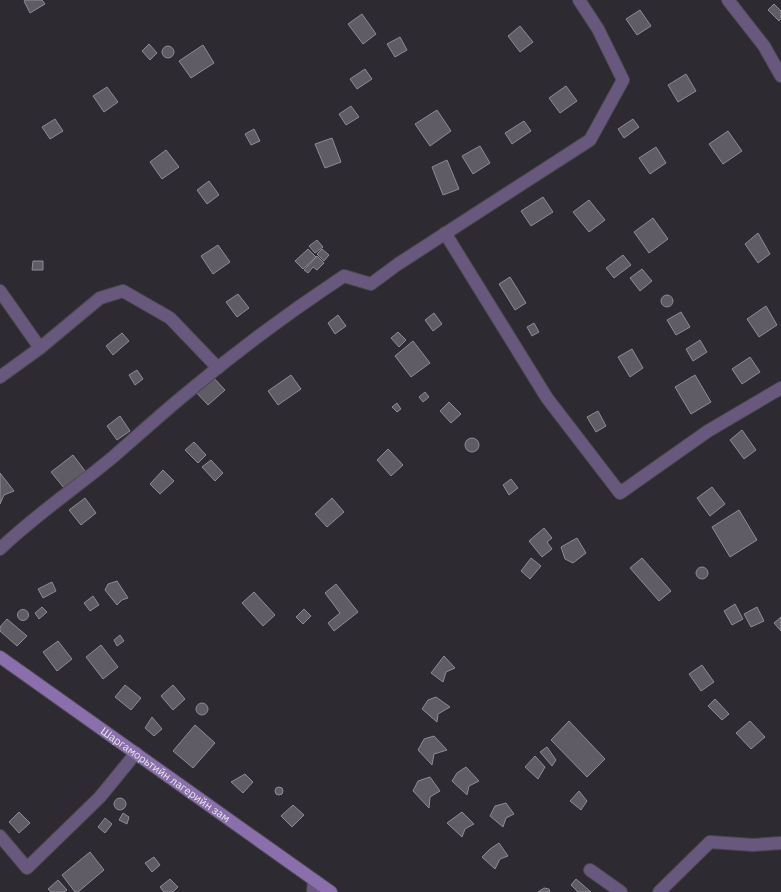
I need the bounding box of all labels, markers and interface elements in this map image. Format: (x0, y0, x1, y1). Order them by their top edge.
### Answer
street label: Шаргаморьтийн лагерийн зам (98, 724, 233, 825)

